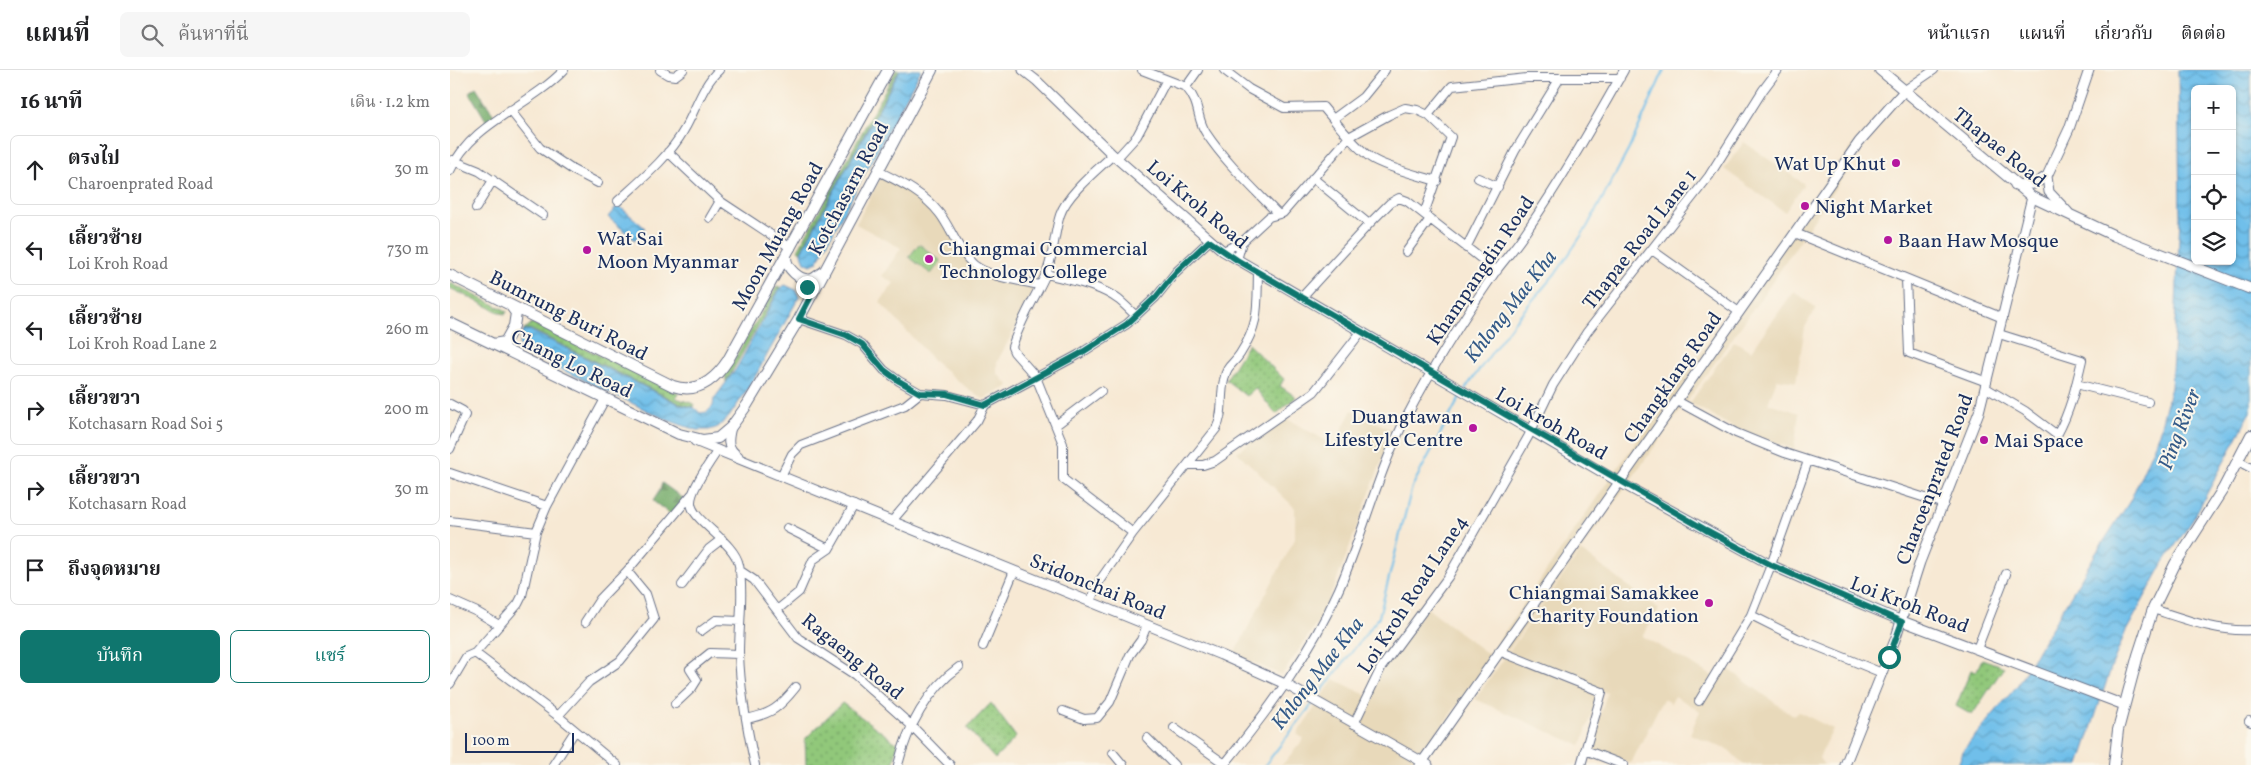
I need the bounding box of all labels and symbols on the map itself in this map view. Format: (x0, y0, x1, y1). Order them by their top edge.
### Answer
street label: Thapae Road (1946, 102, 2052, 195)
street label: Kotchasarn Road (803, 117, 897, 261)
place label: Wat Up Khut (1774, 151, 1886, 179)
street label: Loi Kroh Road (1140, 155, 1254, 257)
street label: Moon Muang Road (726, 157, 831, 316)
marker: Wat Up Khut (1890, 157, 1902, 169)
street label: Thapae Road Lane 1 (1577, 164, 1704, 316)
street label: Khampangdin Road (1421, 191, 1542, 352)
place label: Night Market (1815, 194, 1933, 222)
marker: Night Market (1799, 200, 1811, 212)
place label: Wat Sai Moon Myanmar (597, 226, 739, 277)
place label: Baan Haw Mosque (1898, 228, 2059, 256)
marker: Baan Haw Mosque (1882, 234, 1894, 246)
place label: Chiangmai Commercial Technology College (939, 236, 1148, 287)
marker: Wat Sai Moon Myanmar (581, 244, 593, 256)
water label: Khlong Mae Kha (1458, 244, 1565, 369)
marker: Chiangmai Commercial Technology College (923, 253, 935, 265)
street label: Bumrung Buri Road (484, 265, 652, 369)
route end (796, 276, 819, 299)
street label: Changklang Road (1618, 307, 1730, 450)
street label: Chang Lo Road (506, 323, 637, 406)
street label: Loi Kroh Road (1490, 381, 1612, 468)
water label: Ping River (2152, 385, 2209, 474)
street label: Charoenprated Road (1890, 390, 1981, 570)
place label: Duangtawan Lifestyle Centre (1324, 404, 1463, 455)
marker: Duangtawan Lifestyle Centre (1467, 422, 1479, 434)
place label: Mai Space (1994, 428, 2083, 456)
marker: Mai Space (1978, 434, 1990, 446)
street label: Loi Kroh Road Lane4 (1352, 510, 1475, 680)
street label: Sridonchai Road (1025, 548, 1170, 628)
street label: Loi Kroh Road (1846, 570, 1973, 641)
place label: Chiangmai Samakkee Charity Foundation (1509, 580, 1699, 631)
marker: Chiangmai Samakkee Charity Foundation (1703, 597, 1715, 609)
street label: Ragaeng Road (795, 607, 909, 708)
water label: Khlong Mae Kha (1265, 611, 1372, 736)
route start (1878, 646, 1901, 669)
scale bar (465, 730, 574, 753)

